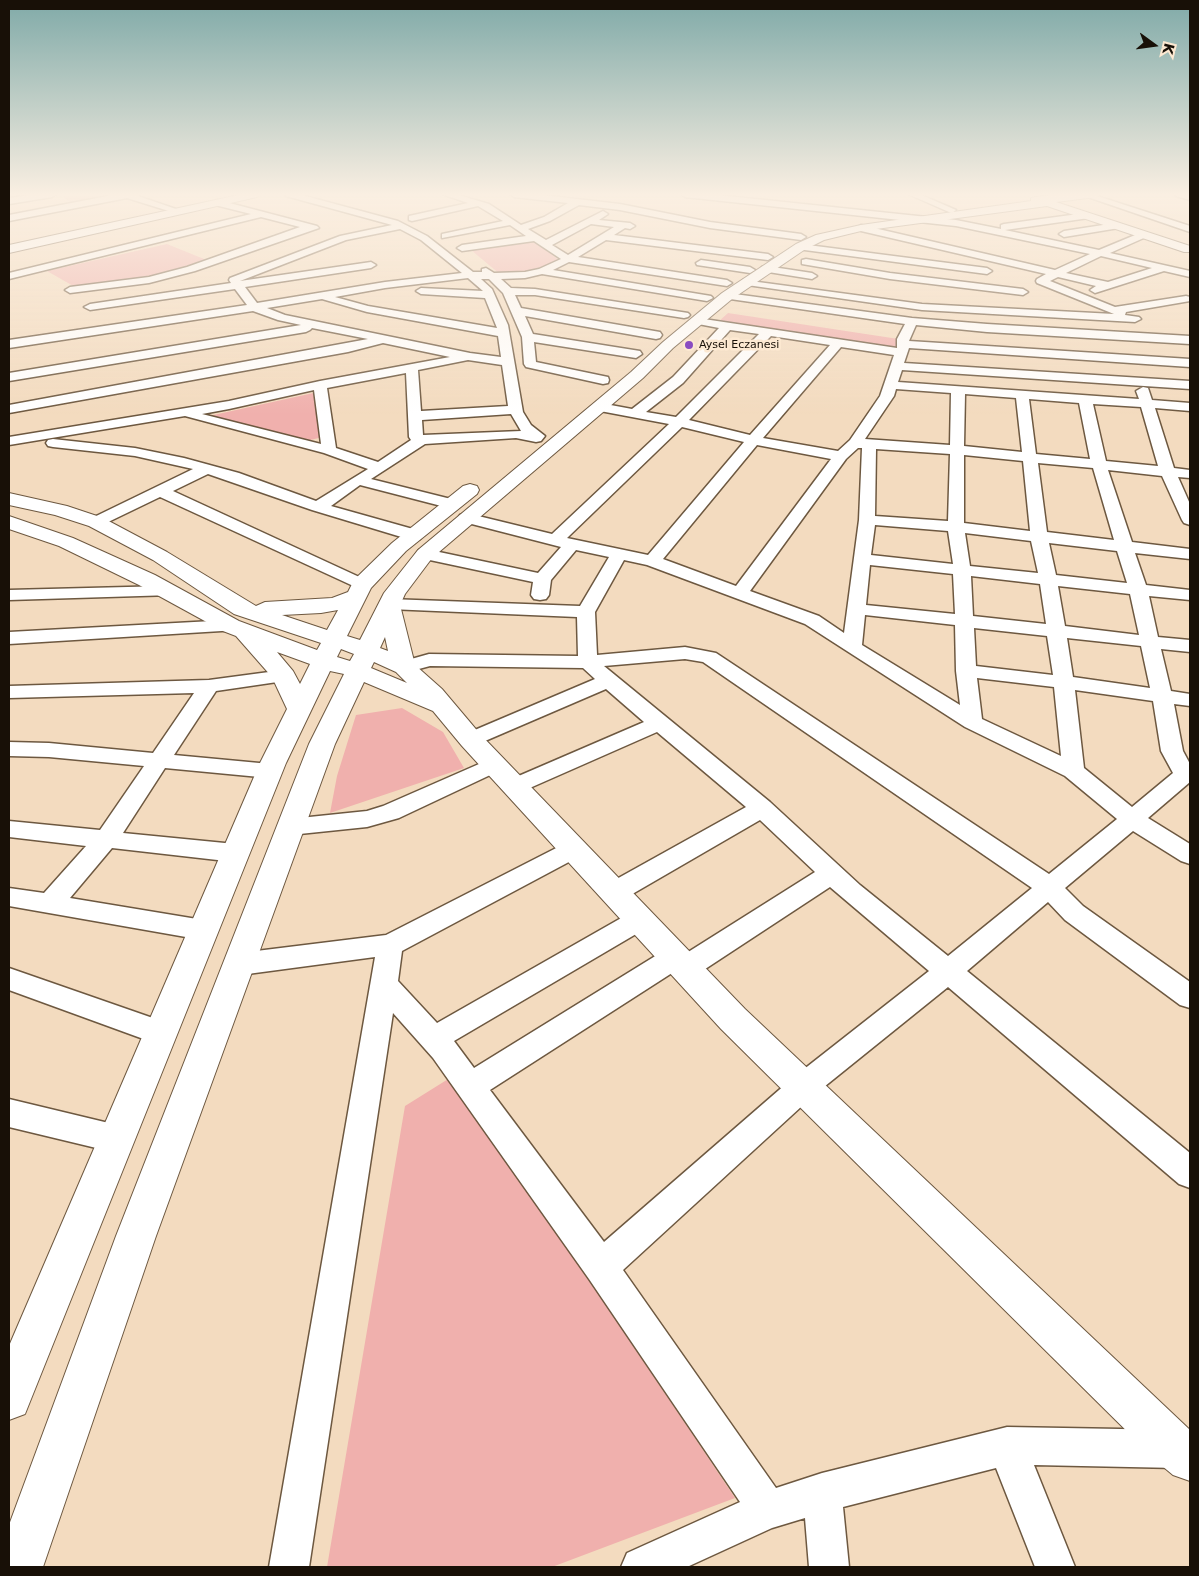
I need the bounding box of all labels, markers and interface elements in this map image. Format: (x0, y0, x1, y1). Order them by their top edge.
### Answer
north arrow (1129, 20, 1179, 70)
text: K (1159, 41, 1178, 56)
place label: Aysel Eczanesi (699, 338, 779, 352)
marker: Aysel Eczanesi (683, 339, 695, 351)

